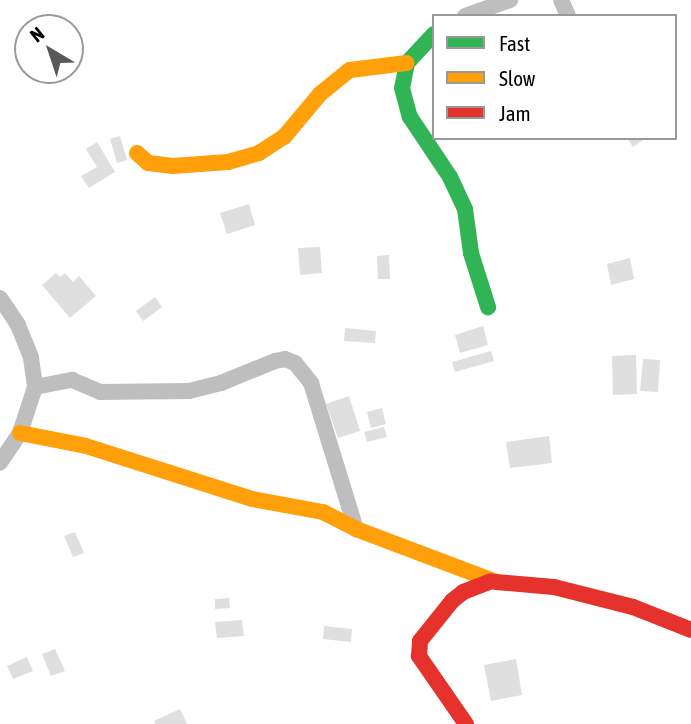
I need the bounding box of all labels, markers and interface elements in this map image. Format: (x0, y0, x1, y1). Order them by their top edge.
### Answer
north arrow (14, 14, 84, 84)
legend (432, 14, 677, 140)
text: N (26, 22, 48, 46)
text: Fast (499, 31, 530, 55)
text: Slow (499, 66, 535, 90)
text: Jam (499, 101, 531, 125)

